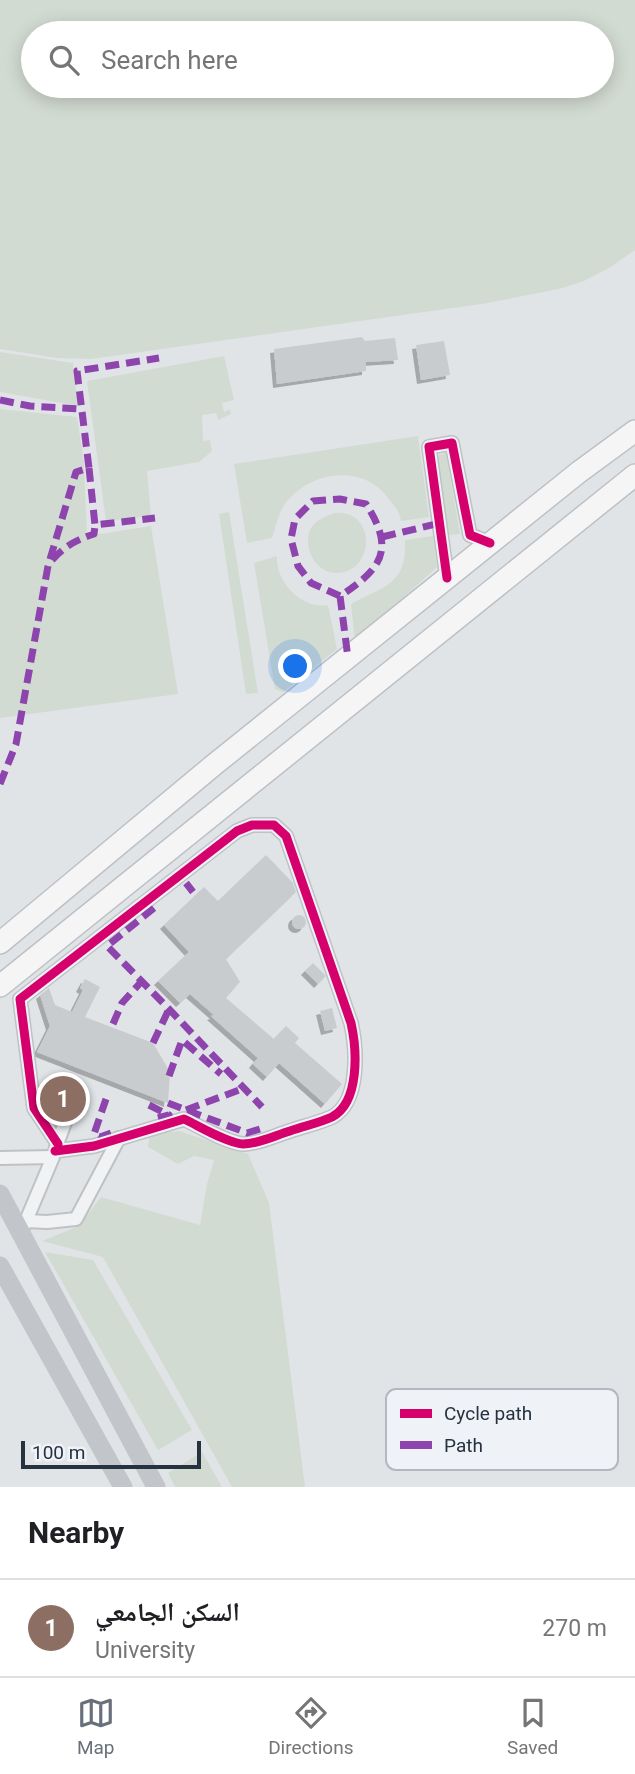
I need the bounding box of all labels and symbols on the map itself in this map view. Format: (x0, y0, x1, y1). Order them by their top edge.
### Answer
your location (278, 649, 312, 683)
pin: 1 (40, 1073, 86, 1125)
legend (386, 1389, 618, 1470)
text: Cycle path (444, 1402, 532, 1425)
text: Path (444, 1434, 483, 1457)
scale bar (21, 1438, 201, 1470)

